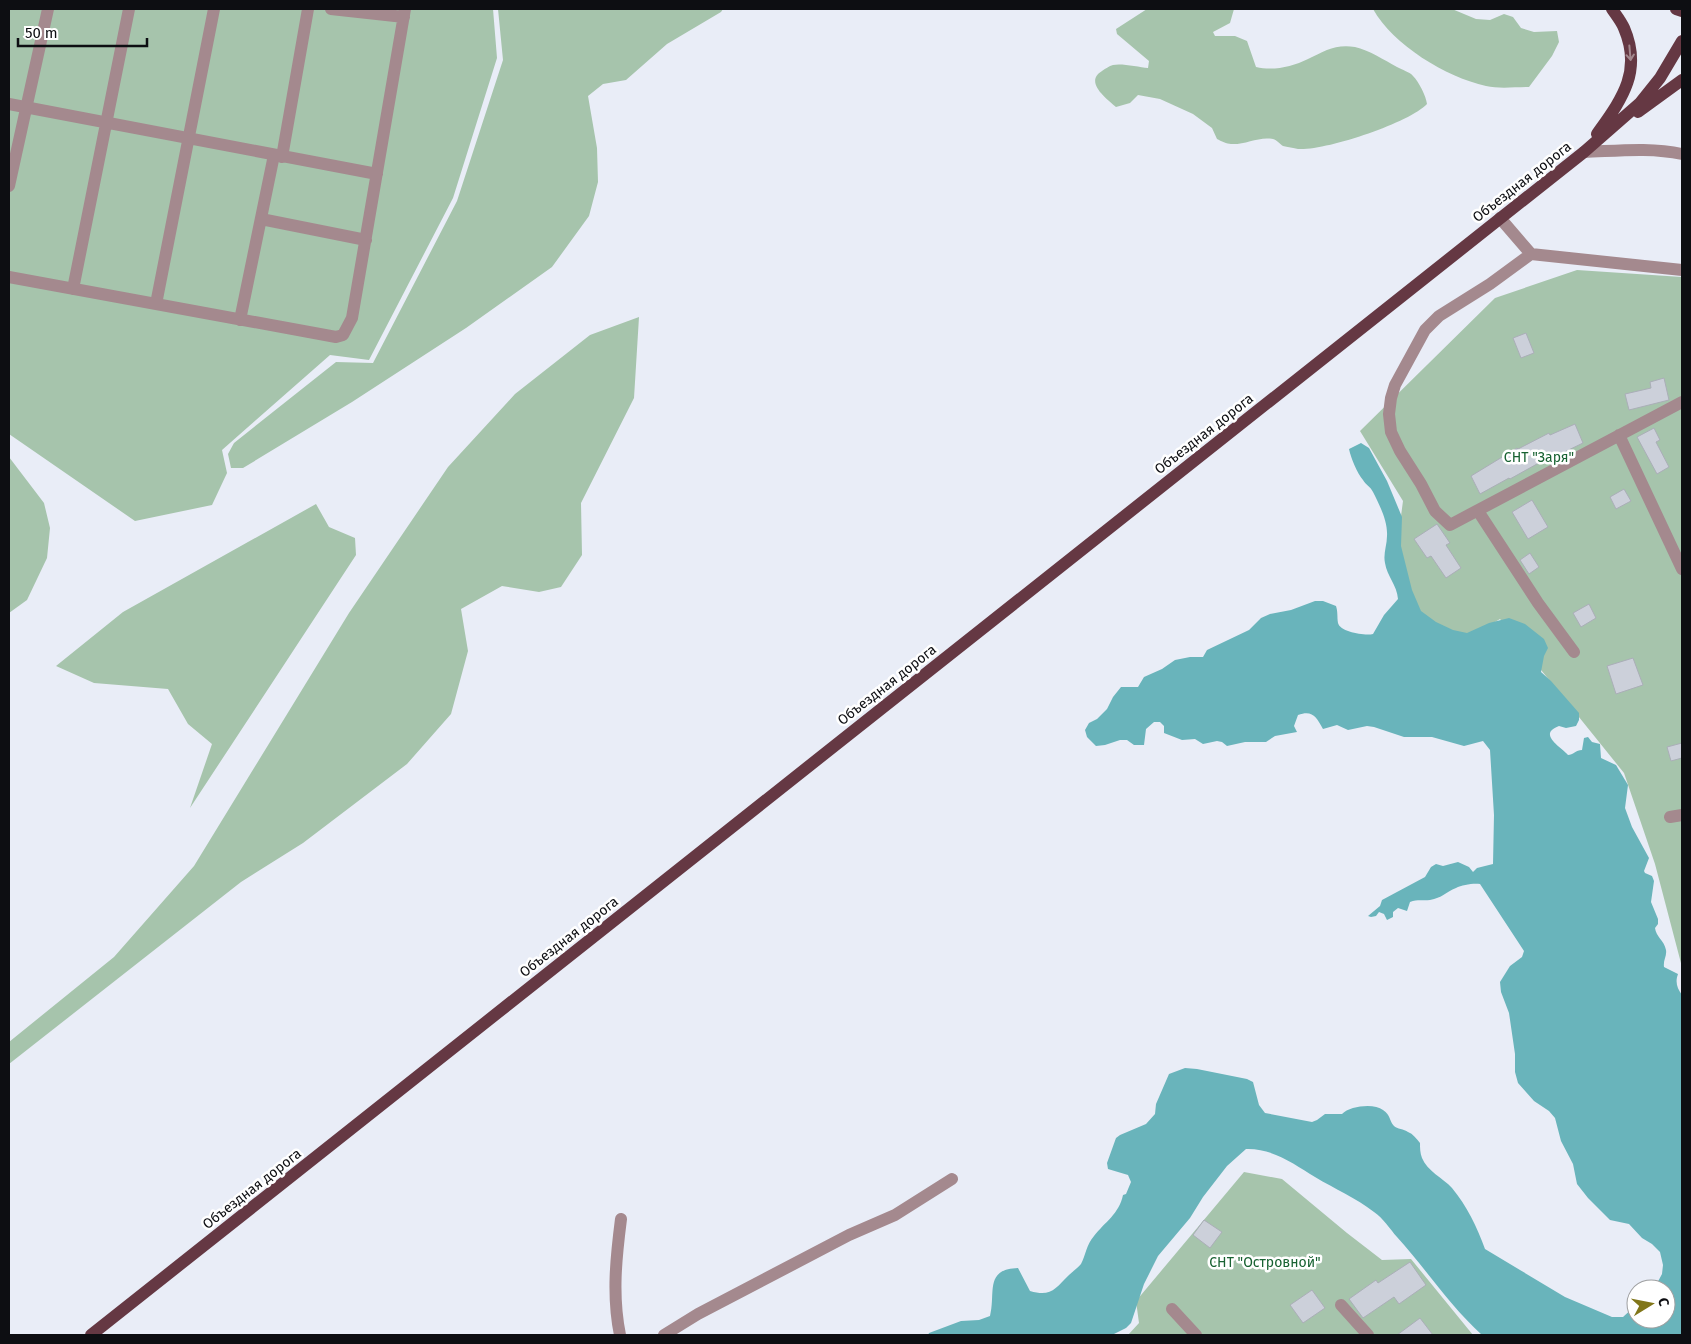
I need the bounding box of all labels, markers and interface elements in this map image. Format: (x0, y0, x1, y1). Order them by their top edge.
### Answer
scale bar (18, 15, 146, 47)
text: 50 m (25, 24, 58, 42)
one-way arrow (1625, 45, 1634, 61)
street label: Объездная дорога (1469, 138, 1575, 226)
street label: Объездная дорога (1151, 390, 1257, 478)
park label: СНТ "Заря" (1504, 449, 1574, 466)
street label: Объездная дорога (834, 641, 940, 729)
street label: Объездная дорога (516, 893, 622, 981)
street label: Объездная дорога (199, 1145, 305, 1233)
park label: СНТ "Островной" (1209, 1254, 1321, 1271)
north arrow (1626, 1279, 1676, 1329)
text: С (1654, 1296, 1672, 1307)

